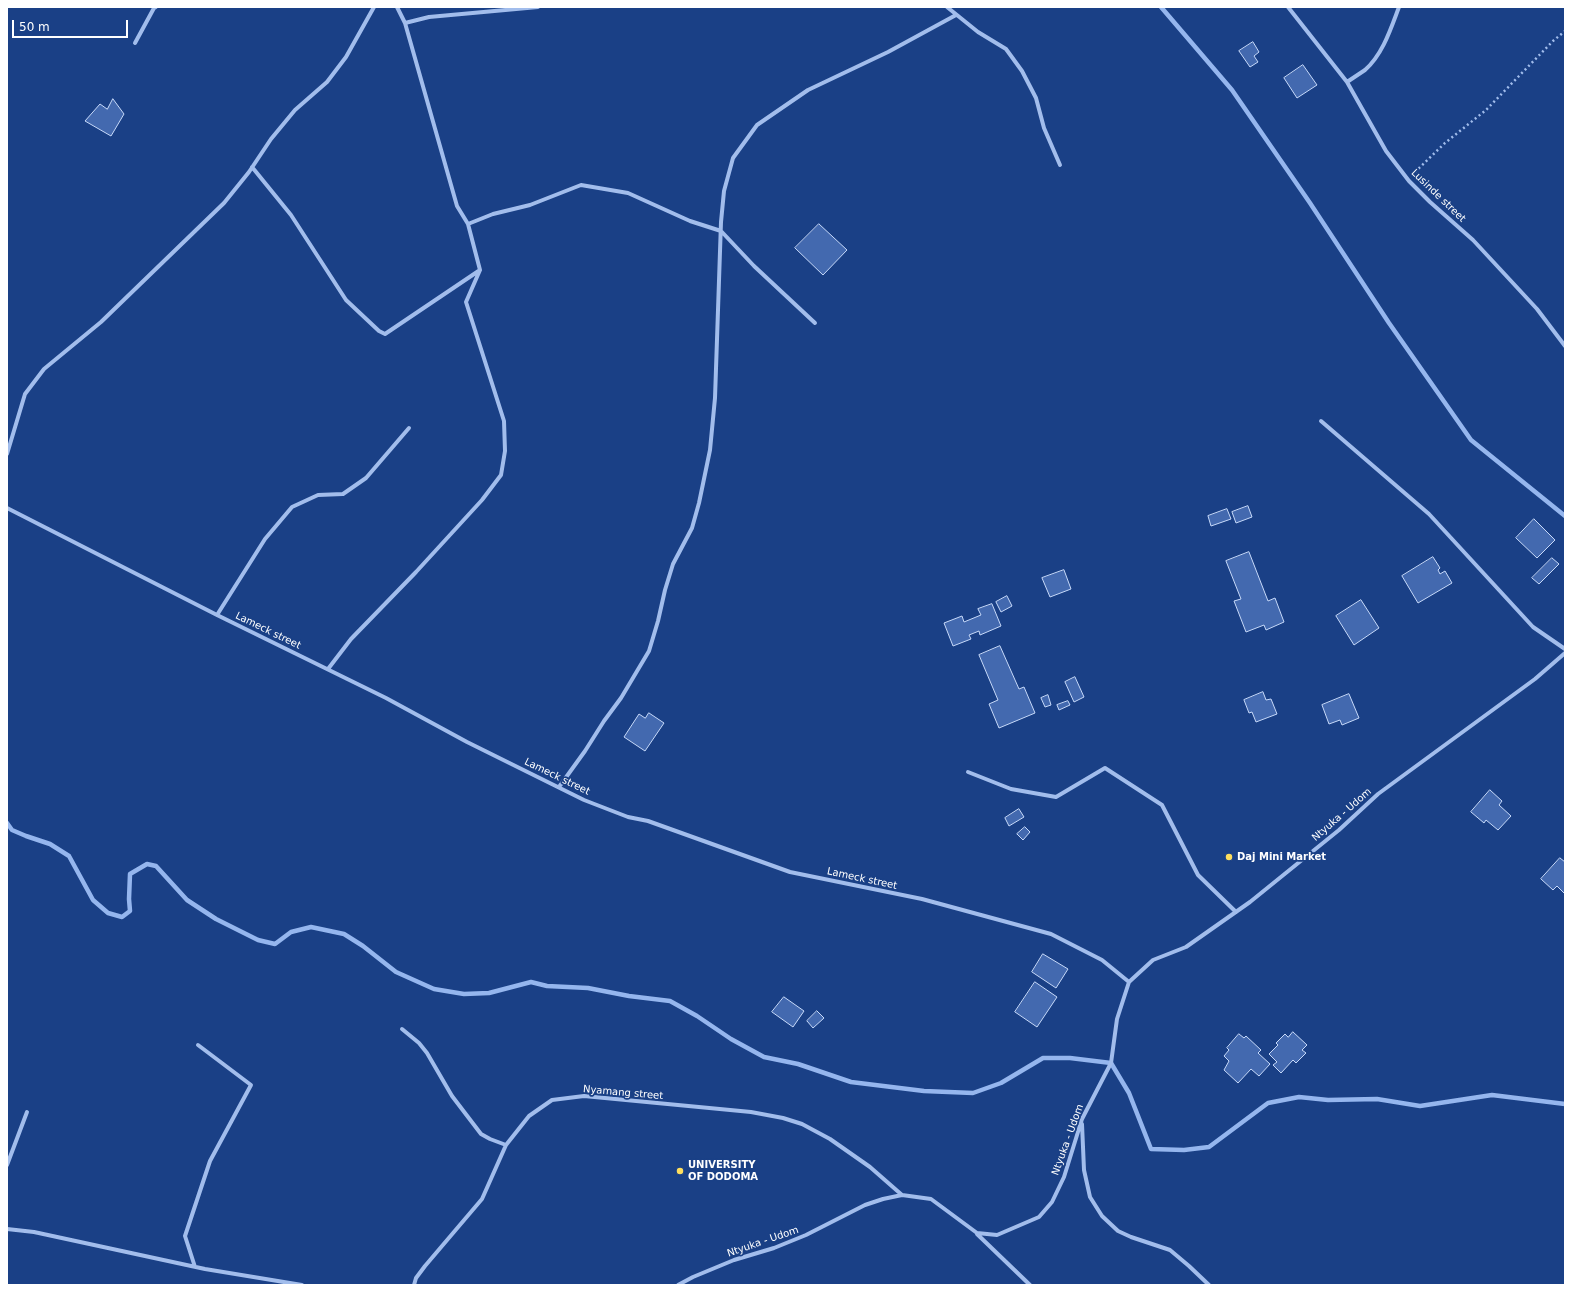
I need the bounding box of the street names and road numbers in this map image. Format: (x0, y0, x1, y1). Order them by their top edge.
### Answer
street label: Lusinde street (1408, 167, 1468, 225)
street label: Lameck street (233, 610, 303, 652)
street label: Lameck street (522, 756, 592, 798)
street label: Ntyuka - Udom (1310, 786, 1374, 844)
street label: Lameck street (826, 866, 898, 892)
street label: Nyamang street (582, 1084, 664, 1102)
street label: Ntyuka - Udom (1050, 1103, 1086, 1177)
street label: Ntyuka - Udom (726, 1224, 800, 1260)

